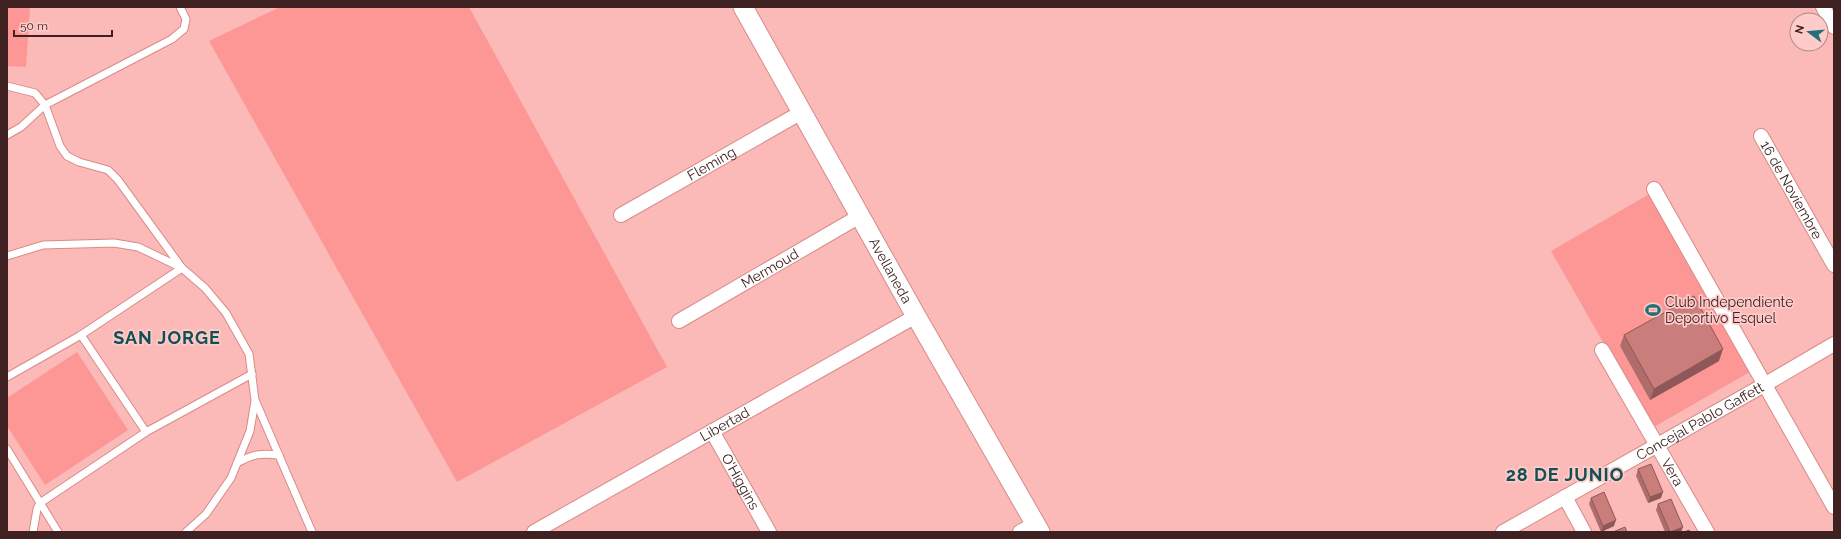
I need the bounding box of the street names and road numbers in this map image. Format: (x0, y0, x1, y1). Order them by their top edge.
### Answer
street label: 16 de Noviembre (1757, 138, 1826, 242)
street label: Fleming (684, 143, 738, 184)
street label: Avellaneda (866, 235, 915, 306)
street label: Mermoud (738, 245, 801, 291)
street label: Concejal Pablo Gaffett (1633, 379, 1767, 463)
street label: Libertad (697, 404, 752, 444)
street label: O'Higgins (718, 451, 763, 513)
street label: Vera (1658, 455, 1687, 489)

